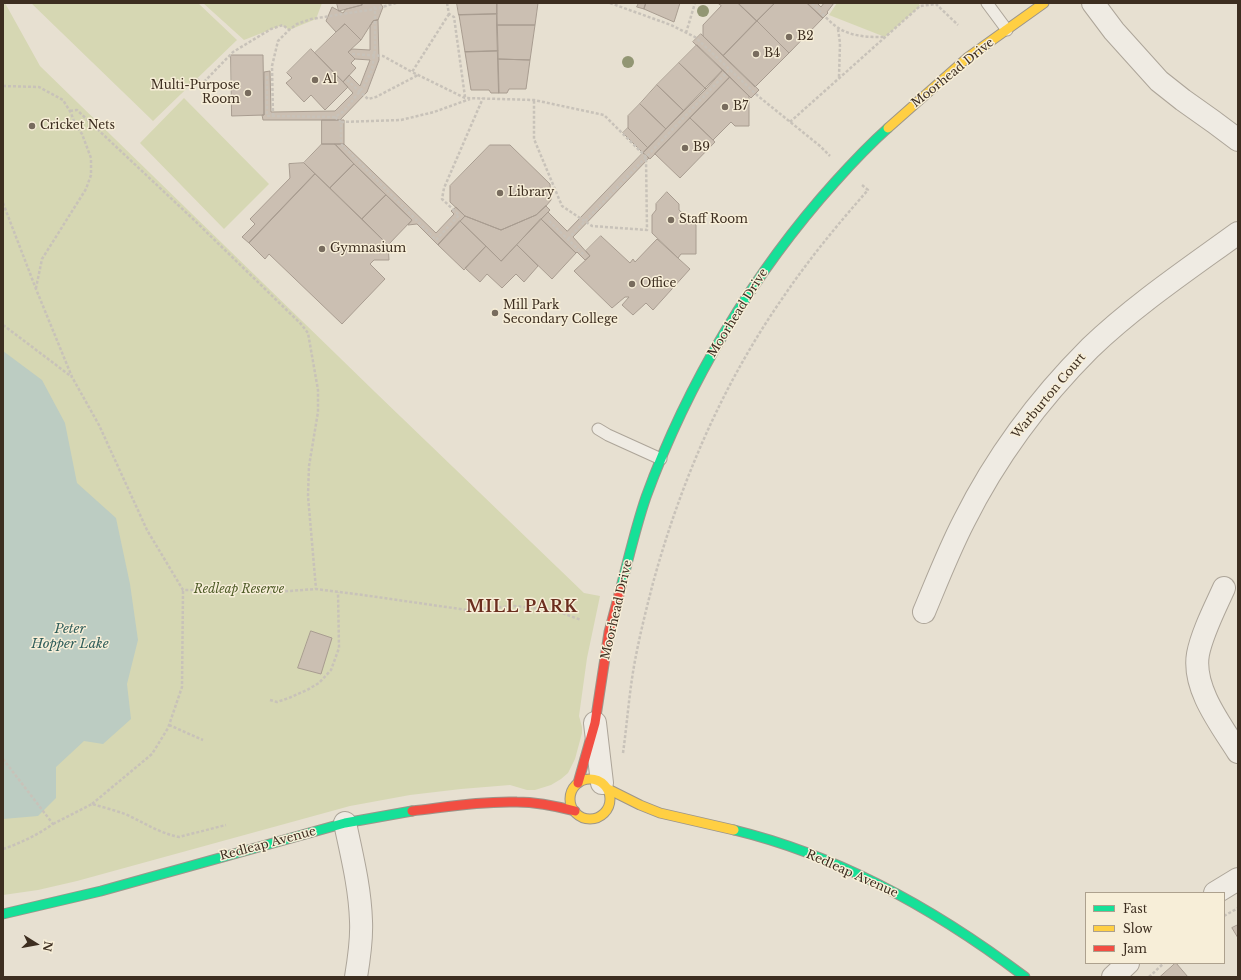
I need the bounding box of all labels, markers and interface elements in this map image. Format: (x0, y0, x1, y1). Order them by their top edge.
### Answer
place label: B2 (797, 30, 814, 44)
marker: B2 (784, 32, 794, 42)
street label: Moorhead Drive (909, 35, 997, 111)
place label: B4 (764, 47, 780, 61)
marker: B4 (751, 49, 761, 59)
place label: A1 (323, 73, 338, 87)
marker: A1 (310, 75, 320, 85)
place label: Multi-Purpose Room (151, 79, 240, 107)
marker: Multi-Purpose Room (243, 88, 253, 98)
place label: B7 (733, 100, 748, 114)
marker: B7 (720, 102, 730, 112)
place label: Cricket Nets (40, 119, 115, 133)
marker: Cricket Nets (27, 121, 37, 131)
place label: B9 (693, 141, 710, 155)
marker: B9 (680, 143, 690, 153)
place label: Library (508, 186, 554, 200)
marker: Library (495, 188, 505, 198)
place label: Staff Room (679, 213, 748, 227)
marker: Staff Room (666, 215, 676, 225)
place label: Gymnasium (330, 242, 406, 256)
marker: Gymnasium (317, 244, 327, 254)
street label: Moorhead Drive (705, 266, 771, 360)
place label: Office (640, 277, 676, 291)
marker: Office (627, 279, 637, 289)
place label: Mill Park Secondary College (503, 299, 618, 327)
marker: Mill Park Secondary College (490, 308, 500, 318)
street label: Warburton Court (1009, 350, 1089, 442)
street label: Moorhead Drive (599, 559, 635, 661)
park label: Redleap Reserve (194, 583, 284, 597)
district label: MILL PARK (466, 597, 578, 617)
water label: Peter Hopper Lake (31, 621, 109, 652)
street label: Redleap Avenue (218, 824, 318, 864)
street label: Redleap Avenue (804, 847, 900, 901)
legend (1085, 892, 1225, 964)
text: Fast (1123, 901, 1147, 916)
text: Slow (1123, 921, 1152, 936)
north arrow (16, 924, 56, 964)
text: N (40, 940, 56, 953)
text: Jam (1123, 941, 1147, 956)

